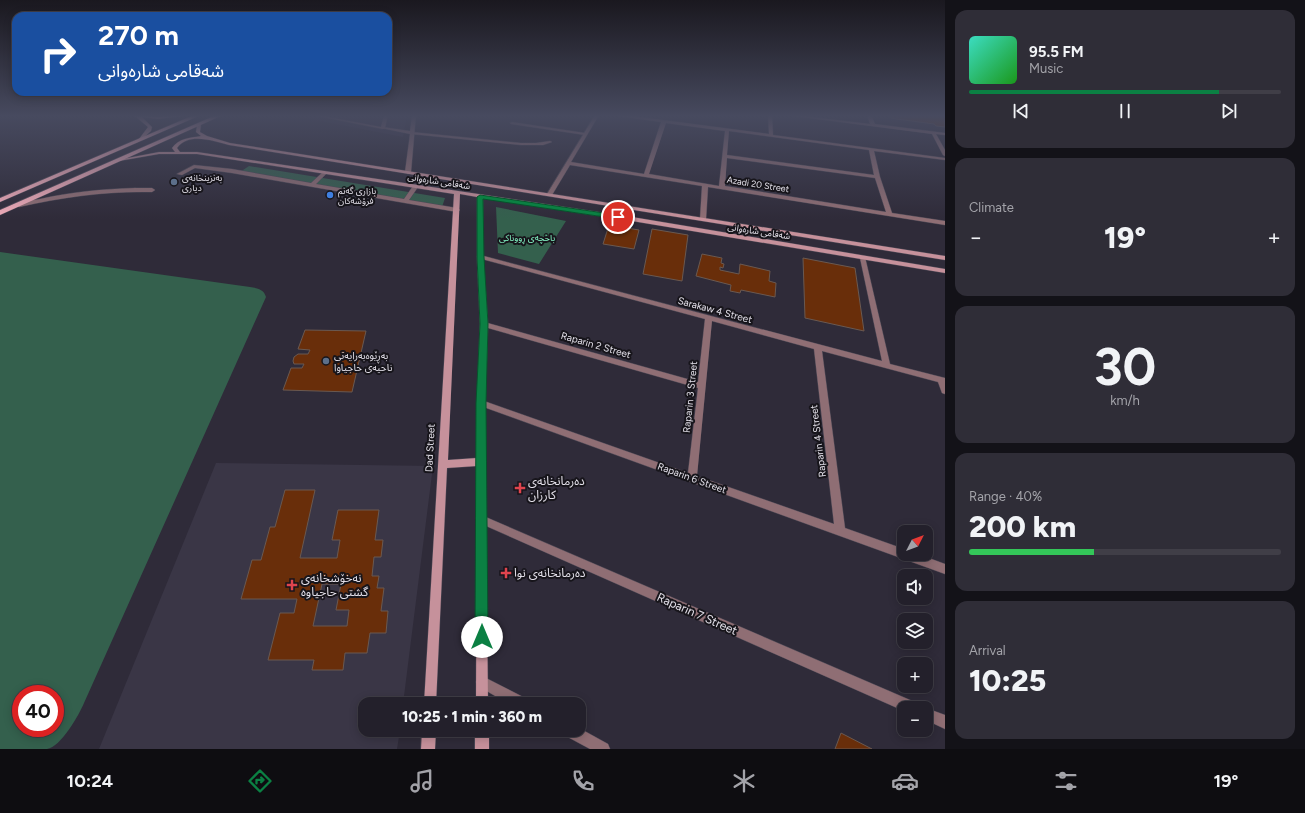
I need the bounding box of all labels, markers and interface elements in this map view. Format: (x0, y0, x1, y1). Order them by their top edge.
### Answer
text: 270 m (98, 18, 179, 52)
icon: right (32, 28, 84, 80)
text: 95.5 FM (1029, 43, 1084, 61)
text: شەقامی شارەوانی (98, 60, 224, 82)
text: Music (1029, 61, 1063, 76)
icon: previous (1010, 100, 1032, 122)
icon: pause (1114, 100, 1136, 122)
icon: next (1218, 100, 1240, 122)
street label: شەقامی شارەوانی (407, 171, 471, 192)
place label: بەنزینخانەی دیاری (182, 172, 222, 194)
street label: Azadi 20 Street (726, 174, 791, 194)
marker: بەنزینخانەی دیاری (169, 177, 179, 187)
place label: بازاڕی گەنم فرۆشەکان (338, 185, 376, 207)
marker: بازاڕی گەنم فرۆشەکان (325, 190, 335, 200)
pin (601, 200, 635, 234)
text: Climate (969, 200, 1014, 215)
icon: arrive (607, 206, 629, 228)
text: 19° (1104, 219, 1146, 256)
street label: شەقامی شارەوانی (727, 221, 791, 242)
text: − (969, 224, 983, 251)
text: + (1267, 224, 1281, 251)
park label: باخچەی ڕووناکی (499, 232, 555, 245)
street label: Sarakaw 4 Street (676, 294, 754, 326)
street label: Raparin 2 Street (560, 329, 633, 361)
text: 30 (1094, 336, 1156, 398)
place label: بەڕێوەبەرایەتی ناحیەی حاجیاوا (334, 349, 393, 374)
marker: بەڕێوەبەرایەتی ناحیەی حاجیاوا (321, 356, 331, 366)
street label: Raparin 3 Street (680, 360, 700, 433)
text: km/h (1110, 393, 1140, 408)
street label: Raparin 4 Street (807, 404, 829, 478)
street label: Dad Street (422, 423, 438, 472)
street label: Raparin 6 Street (656, 460, 728, 497)
place label: دەرمانخانەی کارزان (528, 474, 585, 502)
marker: دەرمانخانەی کارزان (515, 483, 525, 493)
text: Range · 40% (969, 489, 1042, 504)
text: 200 km (969, 508, 1076, 545)
north arrow (897, 525, 933, 561)
map controls (897, 525, 933, 737)
place label: دەرمانخانەی نوا (514, 566, 586, 580)
marker: دەرمانخانەی نوا (501, 568, 511, 578)
button: sound (897, 569, 933, 605)
place label: نەخۆشخانەی گشتی حاجیاوە (301, 571, 369, 599)
marker: نەخۆشخانەی گشتی حاجیاوە (286, 579, 298, 591)
street label: Raparin 7 Street (655, 590, 740, 638)
button: layers (897, 613, 933, 649)
position arrow (461, 616, 503, 658)
text: Arrival (969, 643, 1006, 658)
button: + (897, 657, 933, 693)
text: 10:25 (969, 662, 1046, 699)
speed limit sign: 40 (12, 685, 64, 737)
button: − (897, 701, 933, 737)
text: 10:25 · 1 min · 360 m (402, 708, 542, 726)
icon: directions (246, 767, 274, 795)
icon: music (408, 767, 436, 795)
icon: phone (569, 767, 597, 795)
icon: climate (730, 767, 758, 795)
icon: car (891, 767, 919, 795)
icon: filters (1052, 767, 1080, 795)
text: 10:24 (67, 770, 113, 792)
text: 19° (1214, 770, 1238, 792)

